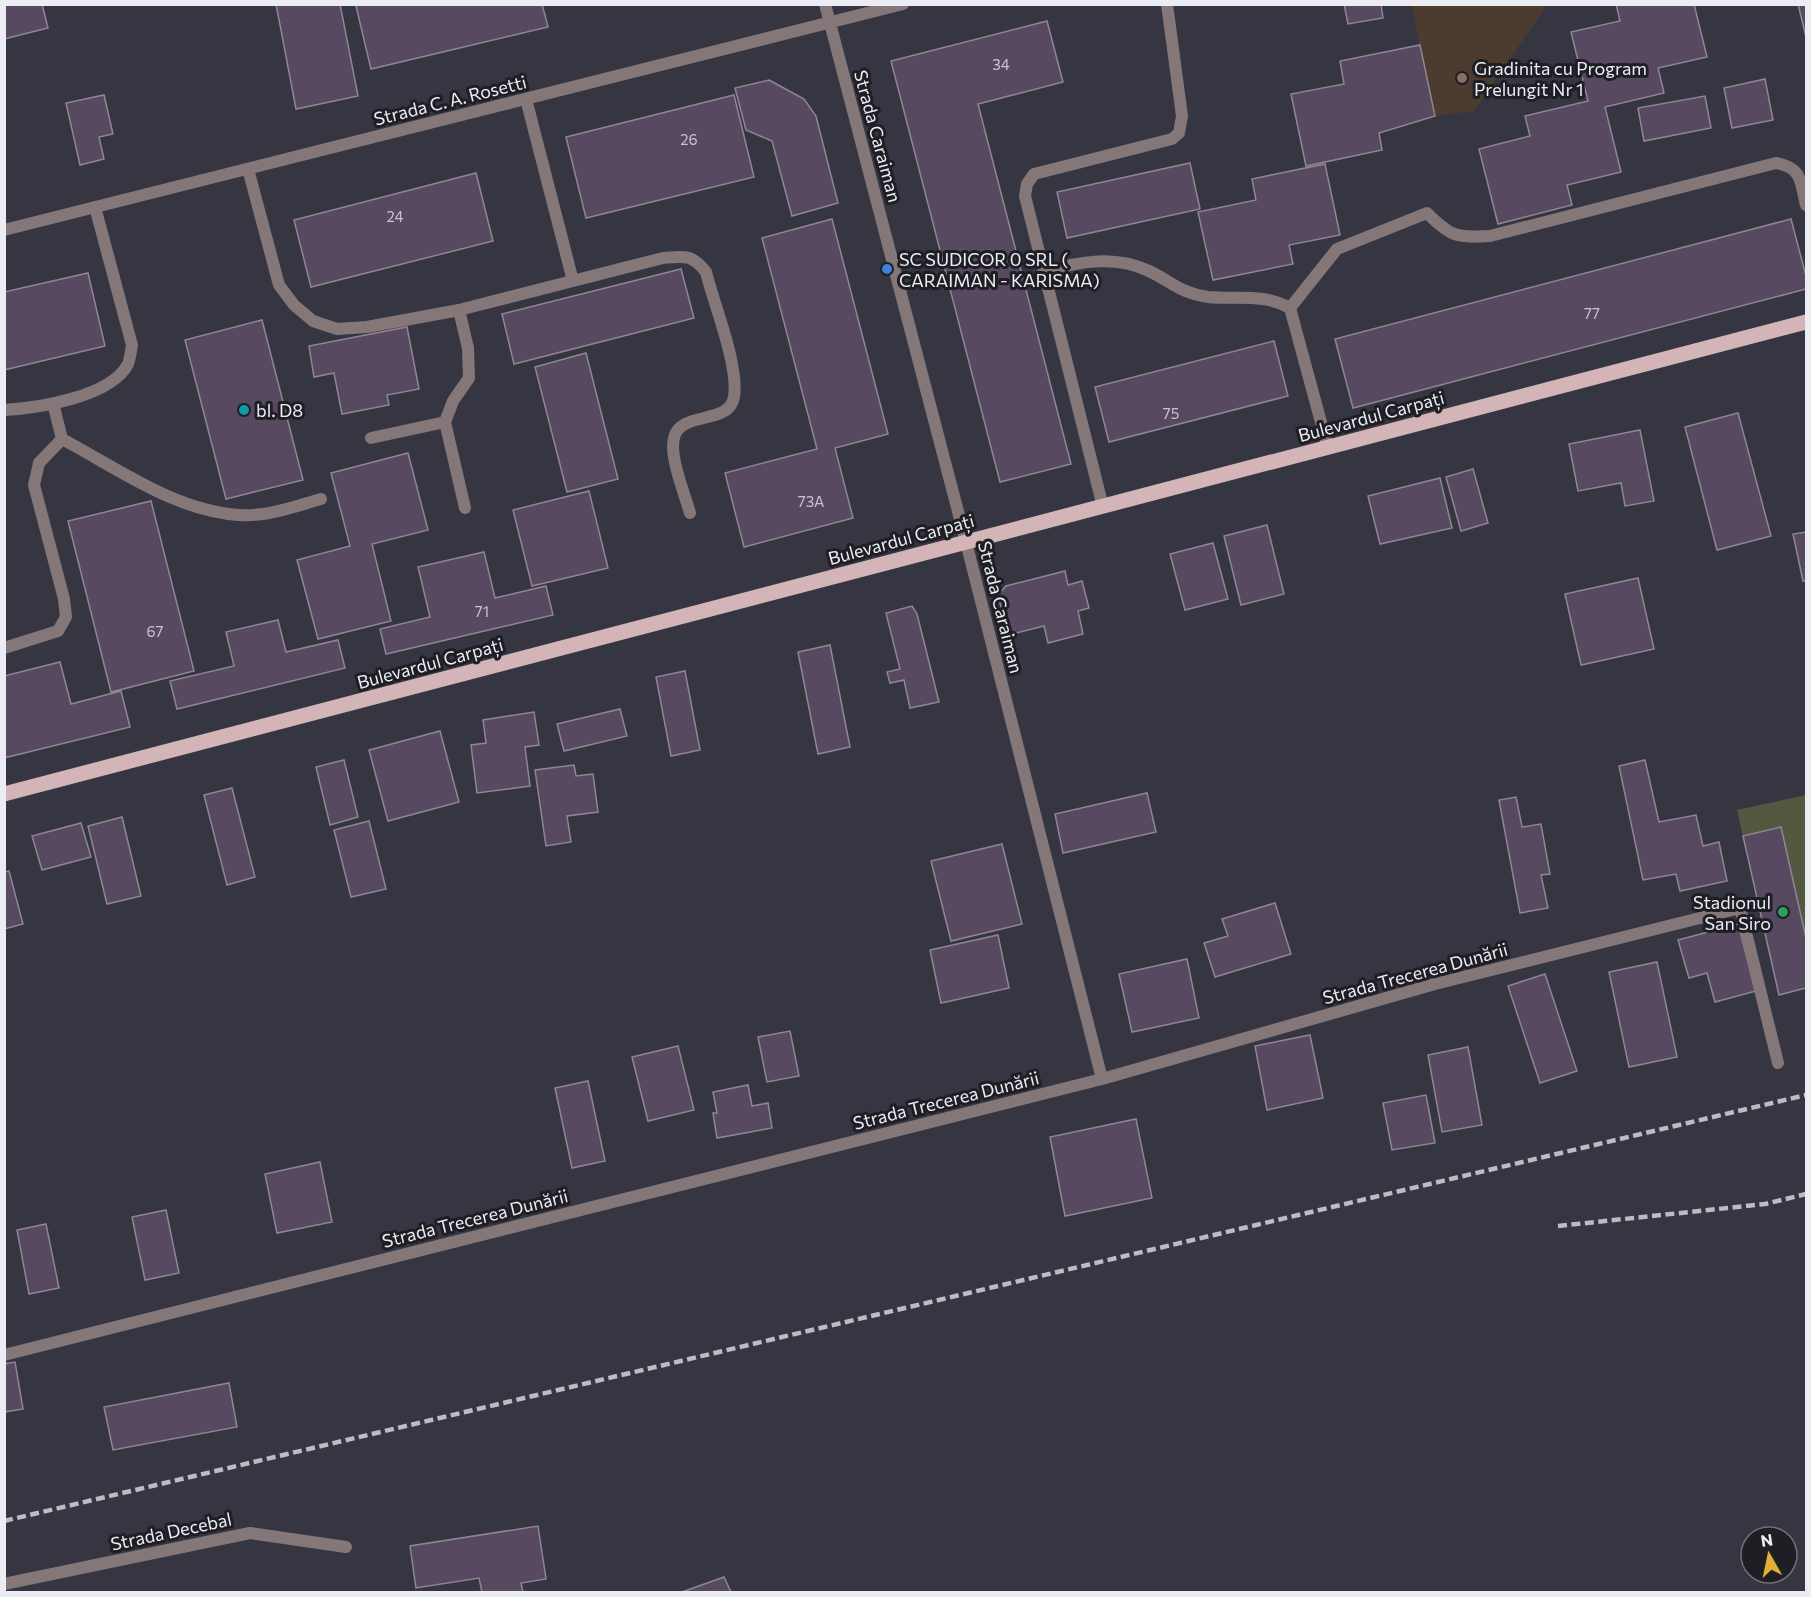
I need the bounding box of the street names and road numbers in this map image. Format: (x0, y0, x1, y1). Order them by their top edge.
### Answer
street label: Strada Caraiman (850, 68, 906, 204)
street label: Strada C. A. Rosetti (371, 70, 529, 130)
street label: Bulevardul Carpați (1296, 386, 1447, 447)
street label: Bulevardul Carpați (826, 509, 977, 570)
street label: Strada Caraiman (974, 539, 1028, 675)
street label: Bulevardul Carpați (355, 633, 506, 694)
street label: Strada Trecerea Dunării (1320, 938, 1510, 1008)
street label: Strada Trecerea Dunării (851, 1066, 1041, 1134)
street label: Strada Trecerea Dunării (380, 1184, 570, 1252)
street label: Strada Decebal (108, 1507, 234, 1555)

